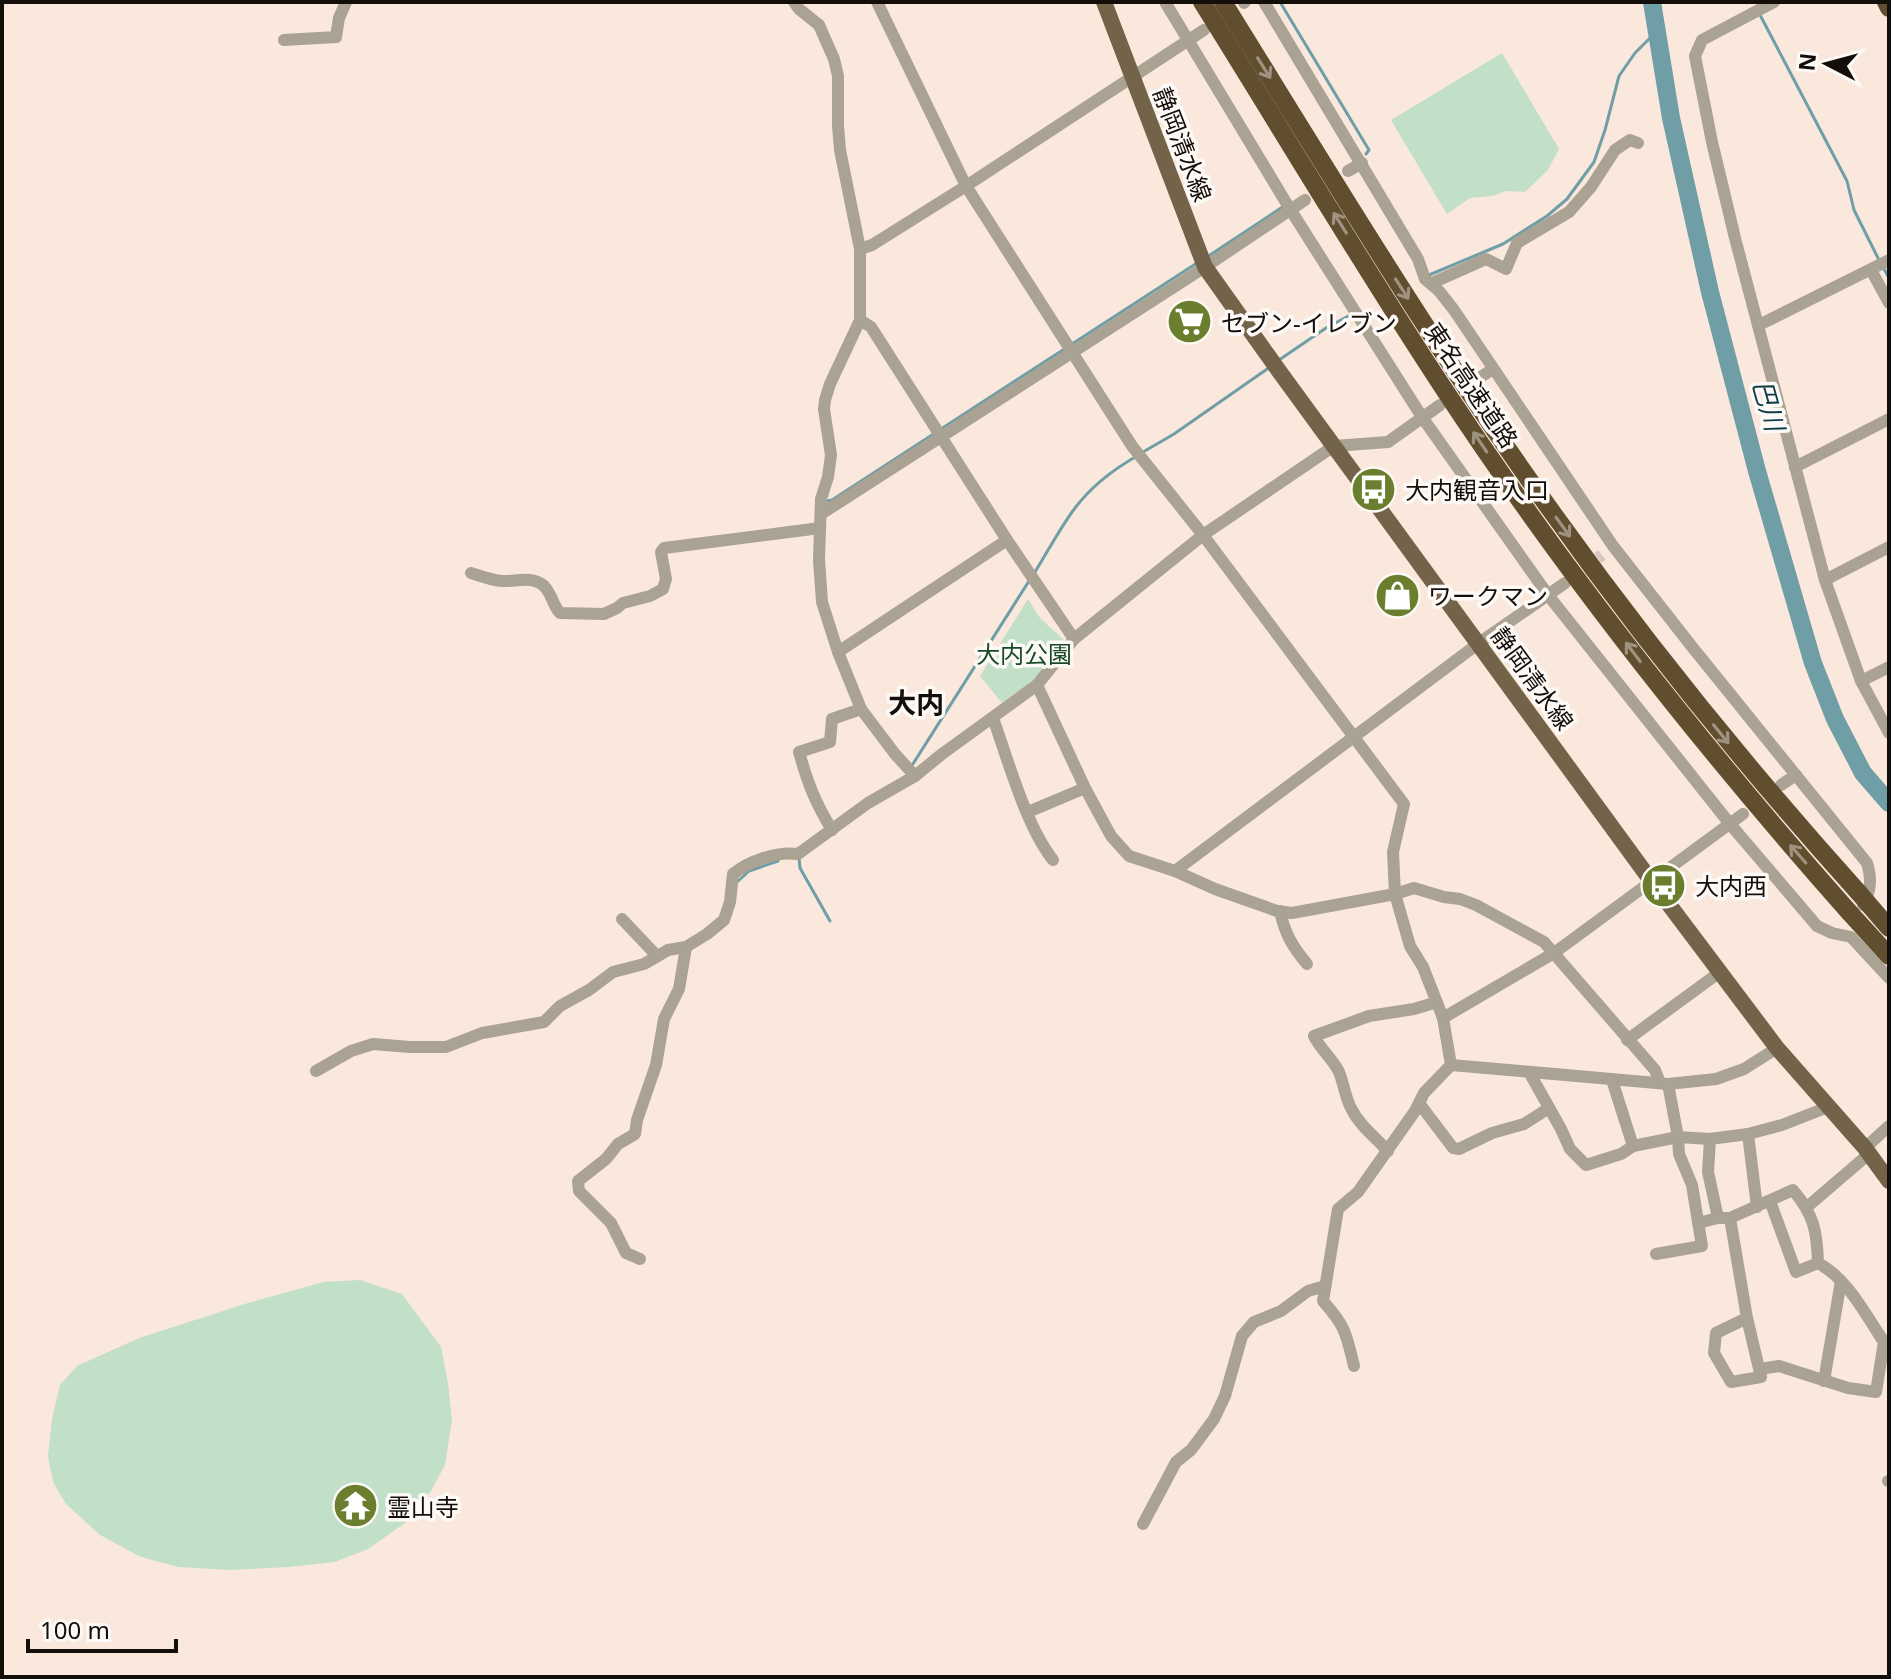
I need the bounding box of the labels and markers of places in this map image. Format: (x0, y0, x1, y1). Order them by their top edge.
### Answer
supermarket icon: セブン-イレブン (1166, 298, 1214, 346)
place label: セブン-イレブン (1221, 306, 1397, 339)
bus stop icon: 大内観音入口 (1350, 465, 1398, 513)
place label: 大内観音入口 (1405, 473, 1549, 506)
shop icon: ワークマン (1373, 571, 1421, 619)
place label: ワークマン (1428, 579, 1548, 612)
bus stop icon: 大内西 (1640, 861, 1688, 909)
place label: 大内西 (1695, 869, 1767, 902)
temple icon: 霊山寺 (332, 1482, 380, 1530)
place label: 霊山寺 (387, 1490, 459, 1523)

